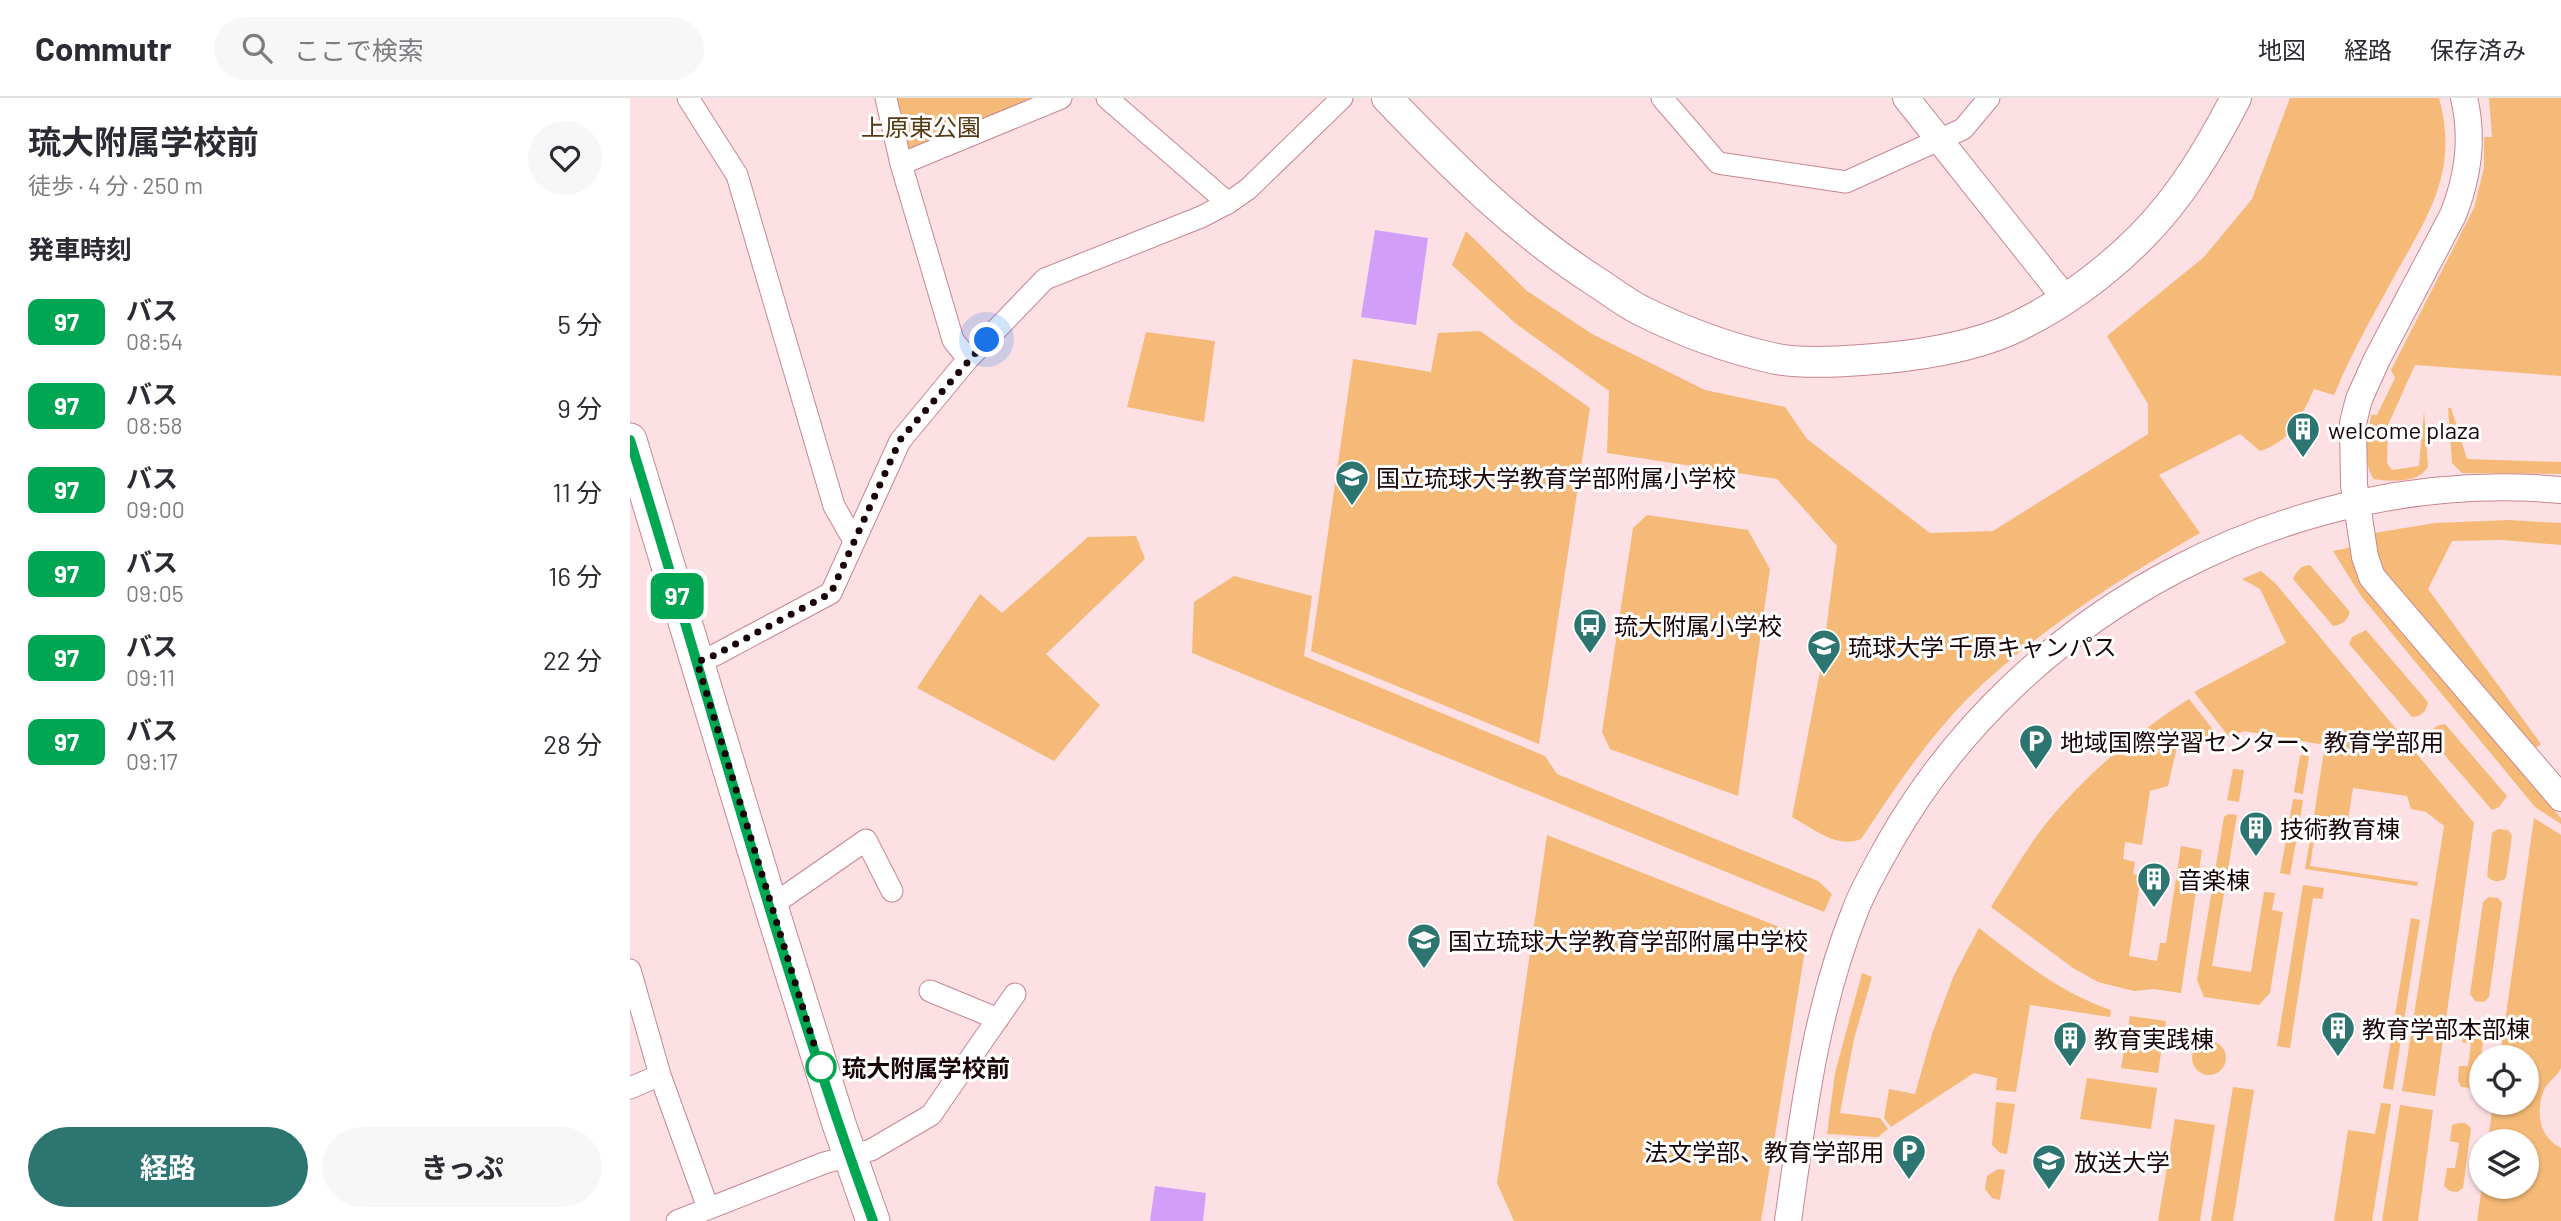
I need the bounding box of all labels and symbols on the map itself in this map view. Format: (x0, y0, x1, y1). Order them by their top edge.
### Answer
park label: 上原東公園 (861, 112, 981, 141)
your location (969, 322, 1004, 357)
building icon: welcome plaza (2284, 410, 2322, 459)
place label: welcome plaza (2328, 415, 2480, 444)
school or university icon: 国立琉球大学教育学部附属小学校 (1333, 458, 1371, 507)
place label: 国立琉球大学教育学部附属小学校 (1376, 463, 1736, 492)
line badge: 97 (646, 573, 708, 619)
bus stop icon: 琉大附属小学校 (1571, 606, 1609, 655)
place label: 琉大附属小学校 (1614, 611, 1782, 640)
school or university icon: 琉球大学 千原キャンパス (1805, 627, 1843, 676)
place label: 琉球大学 千原キャンパス (1848, 632, 2117, 661)
parking icon: 地域国際学習センター、教育学部用 (2017, 722, 2055, 771)
place label: 地域国際学習センター、教育学部用 (2060, 727, 2444, 756)
building icon: 技術教育棟 (2237, 809, 2275, 858)
place label: 技術教育棟 (2280, 814, 2400, 843)
building icon: 音楽棟 (2135, 860, 2173, 909)
place label: 音楽棟 (2178, 865, 2250, 894)
school or university icon: 国立琉球大学教育学部附属中学校 (1405, 921, 1443, 970)
place label: 国立琉球大学教育学部附属中学校 (1448, 926, 1808, 955)
building icon: 教育学部本部棟 (2319, 1009, 2357, 1058)
place label: 教育学部本部棟 (2362, 1014, 2530, 1043)
building icon: 教育実践棟 (2051, 1019, 2089, 1068)
place label: 教育実践棟 (2094, 1024, 2214, 1053)
marker: 琉大附属学校前 (806, 1052, 836, 1082)
place label: 琉大附属学校前 (842, 1053, 1010, 1082)
parking icon: 法文学部、教育学部用 (1890, 1132, 1928, 1181)
place label: 法文学部、教育学部用 (1644, 1137, 1884, 1166)
school or university icon: 放送大学 (2030, 1142, 2068, 1191)
place label: 放送大学 (2074, 1147, 2170, 1176)

